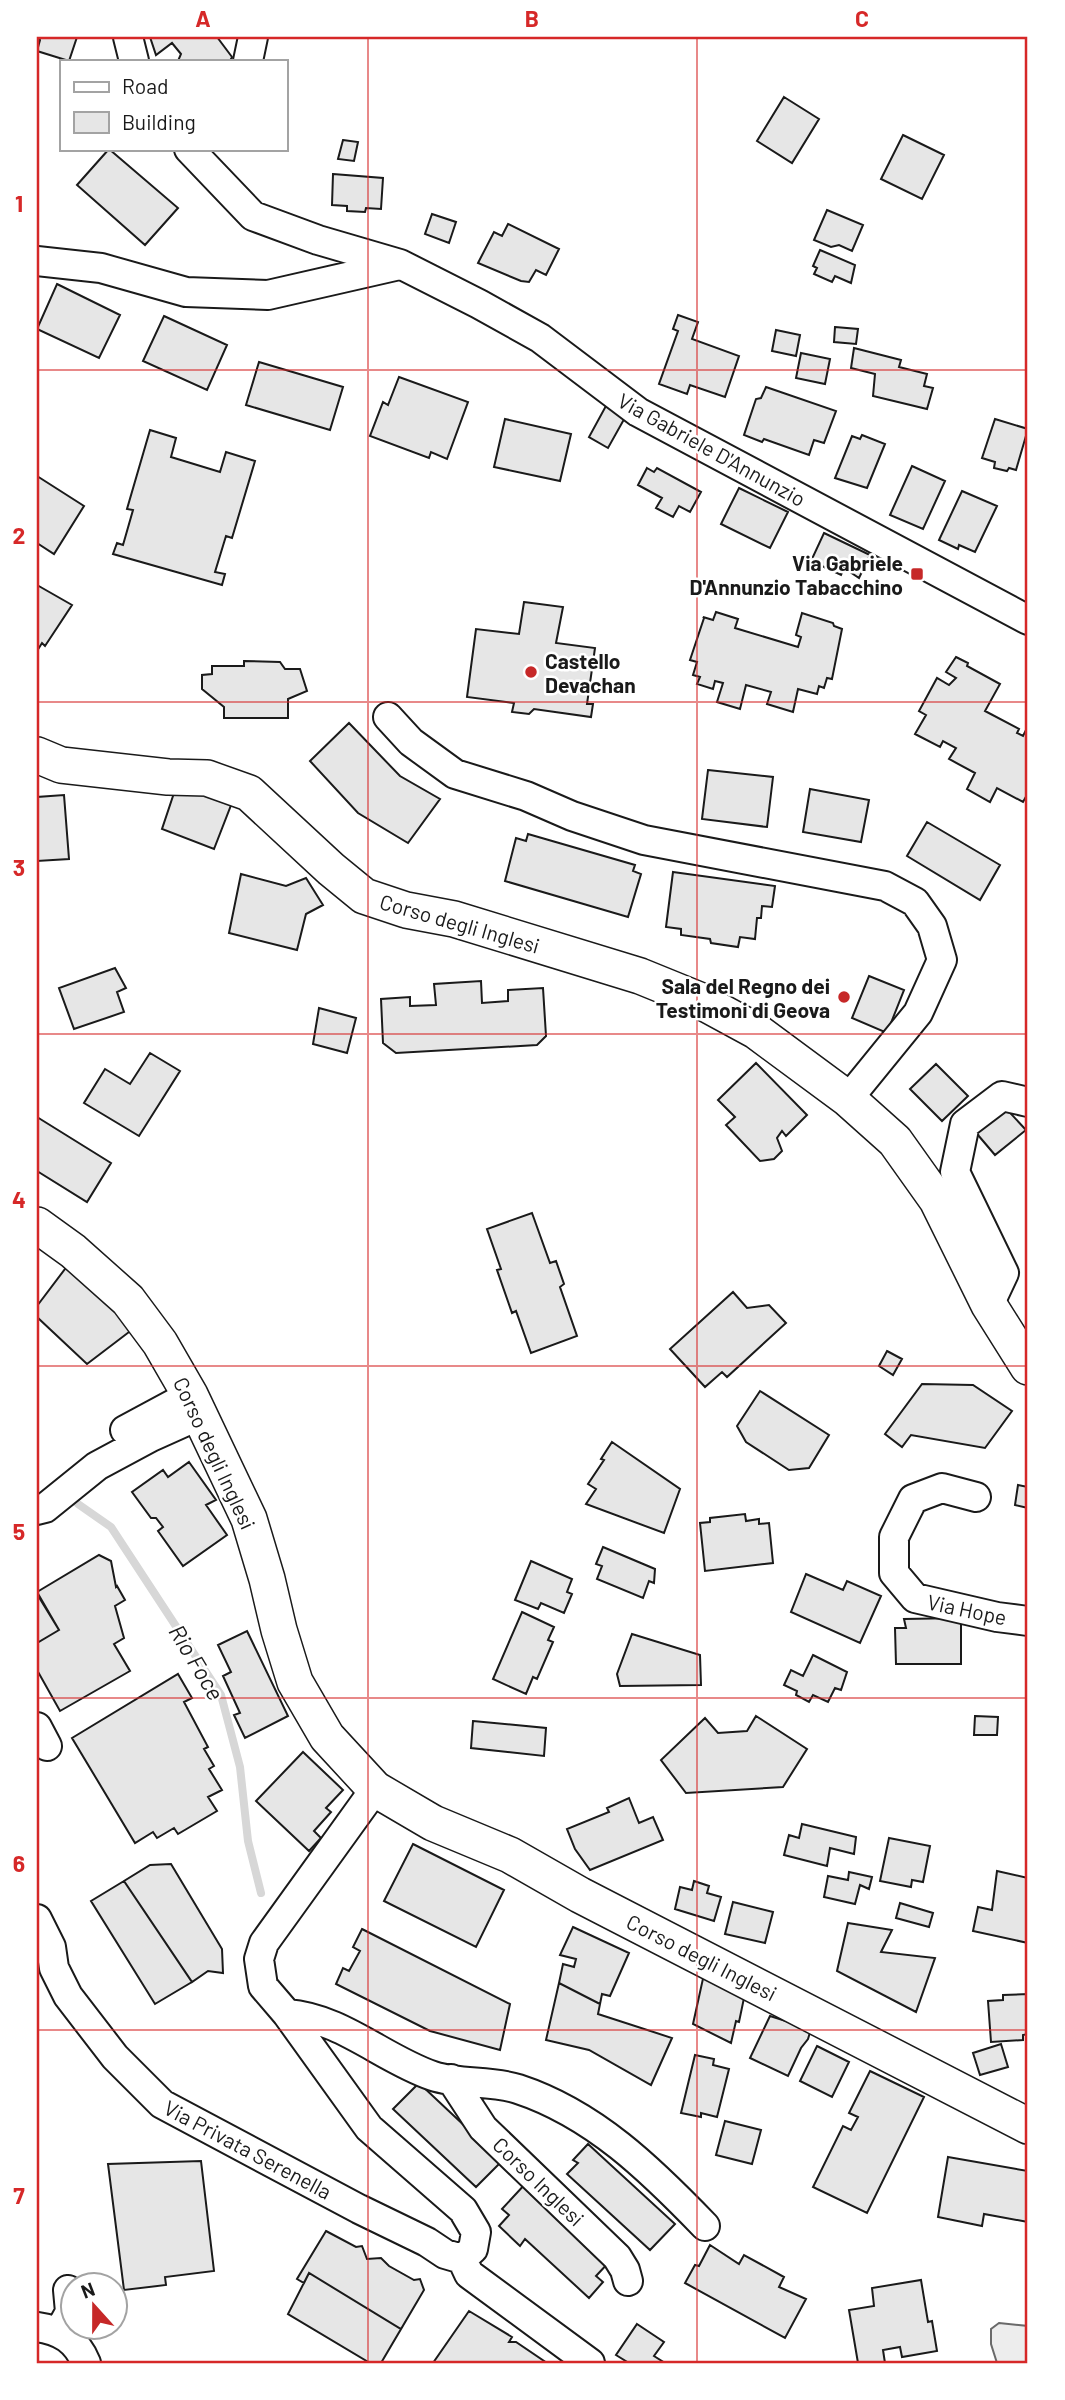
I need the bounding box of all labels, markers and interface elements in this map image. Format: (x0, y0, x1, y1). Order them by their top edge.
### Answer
text: A (195, 4, 211, 32)
text: B (525, 4, 539, 32)
text: C (855, 4, 869, 32)
legend (60, 60, 287, 150)
text: Road (122, 73, 168, 98)
text: Building (122, 109, 196, 134)
text: 1 (15, 189, 23, 217)
street label: Via Gabriele D'Annunzio (614, 387, 810, 511)
text: 2 (13, 521, 25, 549)
place label: Via Gabriele D'Annunzio Tabacchino (689, 550, 903, 599)
marker: Via Gabriele D'Annunzio Tabacchino (909, 566, 925, 582)
place label: Castello Devachan (545, 648, 636, 697)
marker: Castello Devachan (523, 664, 539, 680)
text: 3 (13, 853, 25, 881)
street label: Corso degli Inglesi (377, 888, 543, 958)
place label: Sala del Regno dei Testimoni di Geova (656, 973, 830, 1022)
marker: Sala del Regno dei Testimoni di Geova (836, 989, 852, 1005)
text: 4 (12, 1185, 26, 1213)
street label: Corso degli Inglesi (169, 1373, 261, 1533)
text: 5 (13, 1517, 25, 1545)
street label: Via Hope (925, 1588, 1009, 1630)
water label: Rio Foce (164, 1619, 230, 1705)
text: 6 (13, 1849, 25, 1877)
street label: Corso degli Inglesi (623, 1908, 781, 2006)
street label: Via Privata Serenella (160, 2094, 336, 2204)
street label: Corso Inglesi (488, 2131, 590, 2231)
text: 7 (13, 2181, 25, 2209)
north arrow (60, 2270, 130, 2340)
text: N (78, 2277, 98, 2303)

